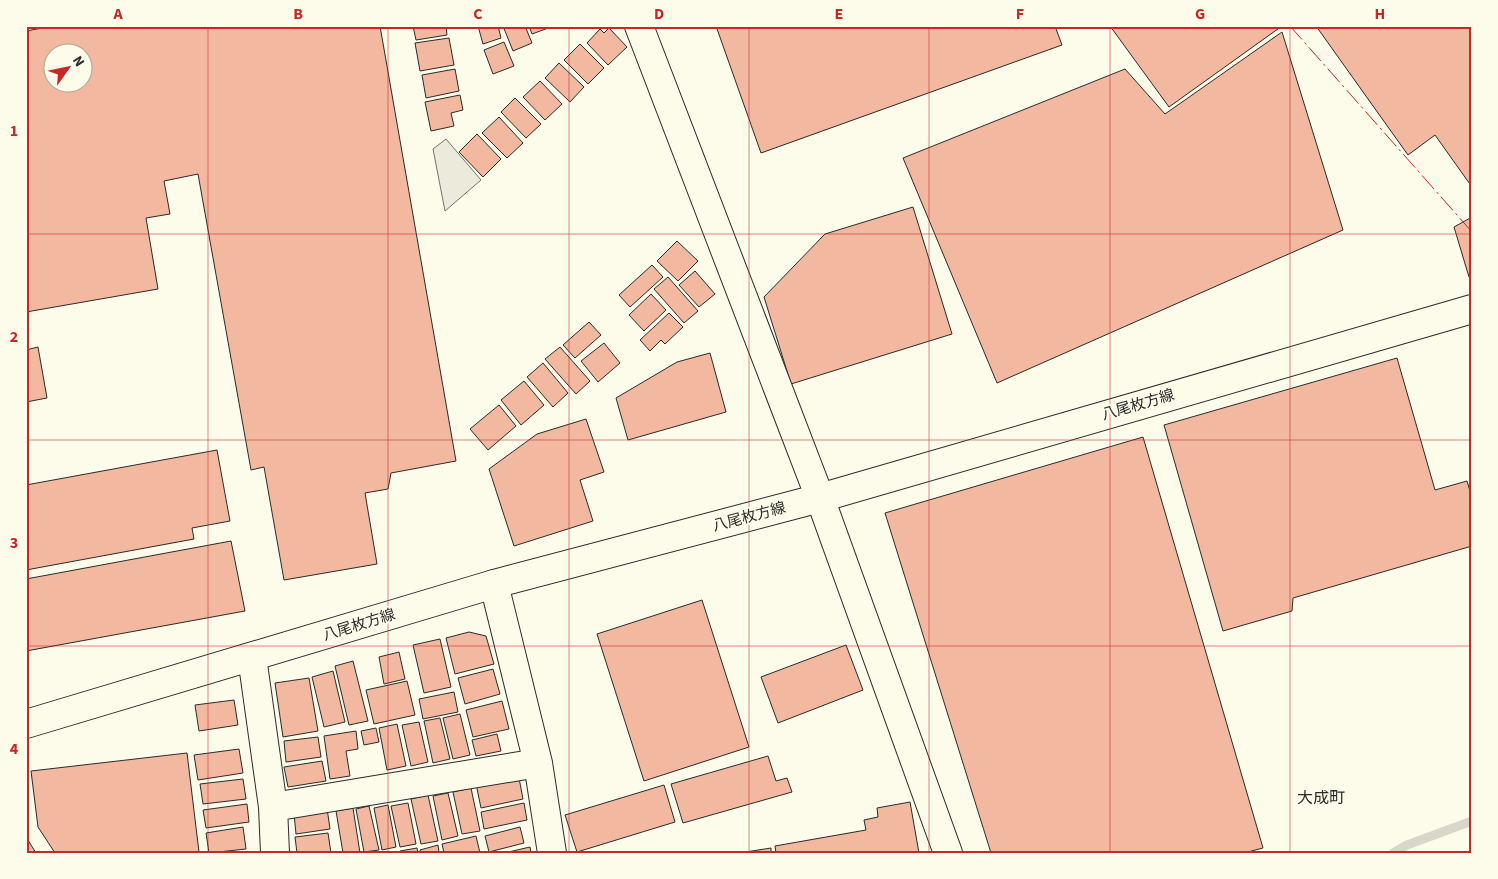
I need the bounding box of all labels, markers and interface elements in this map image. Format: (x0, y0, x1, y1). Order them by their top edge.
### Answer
text: A (112, 3, 123, 25)
text: B (293, 3, 303, 25)
text: C (473, 3, 483, 25)
text: D (654, 3, 664, 25)
text: E (835, 3, 843, 25)
text: F (1016, 3, 1024, 25)
text: G (1195, 3, 1205, 25)
text: H (1375, 3, 1385, 25)
north arrow (42, 42, 92, 92)
text: N (67, 52, 89, 71)
text: 1 (10, 120, 18, 142)
text: 2 (10, 326, 18, 348)
street label: 八尾枚方線 (1099, 385, 1177, 425)
street label: 八尾枚方線 (710, 497, 788, 537)
text: 3 (10, 532, 18, 554)
street label: 八尾枚方線 (320, 604, 398, 646)
text: 4 (10, 738, 19, 760)
district label: 大成町 (1297, 787, 1345, 809)

